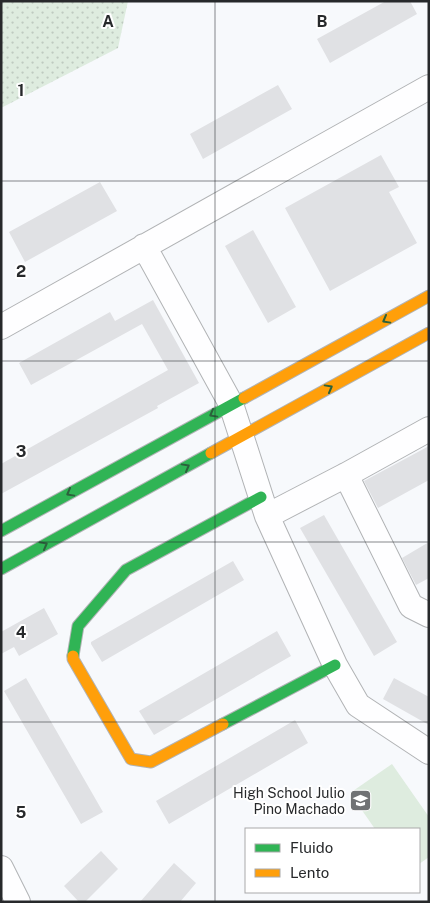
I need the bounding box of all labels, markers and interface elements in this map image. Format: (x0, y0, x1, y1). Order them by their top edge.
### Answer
text: A (102, 12, 114, 31)
text: B (317, 12, 328, 31)
text: 1 (18, 81, 24, 100)
text: 2 (16, 262, 26, 281)
one-way arrow (382, 313, 391, 323)
one-way arrow (323, 384, 332, 394)
one-way arrow (209, 408, 218, 418)
text: 3 (16, 442, 26, 461)
one-way arrow (181, 463, 190, 473)
one-way arrow (67, 487, 76, 497)
one-way arrow (39, 541, 48, 551)
text: 4 (16, 623, 27, 642)
place label: High School Julio Pino Machado (233, 785, 345, 817)
school or university icon: High School Julio Pino Machado (349, 789, 373, 813)
text: 5 (16, 803, 27, 822)
legend (245, 828, 420, 893)
text: Fluido (290, 839, 333, 856)
text: Lento (290, 864, 329, 881)

